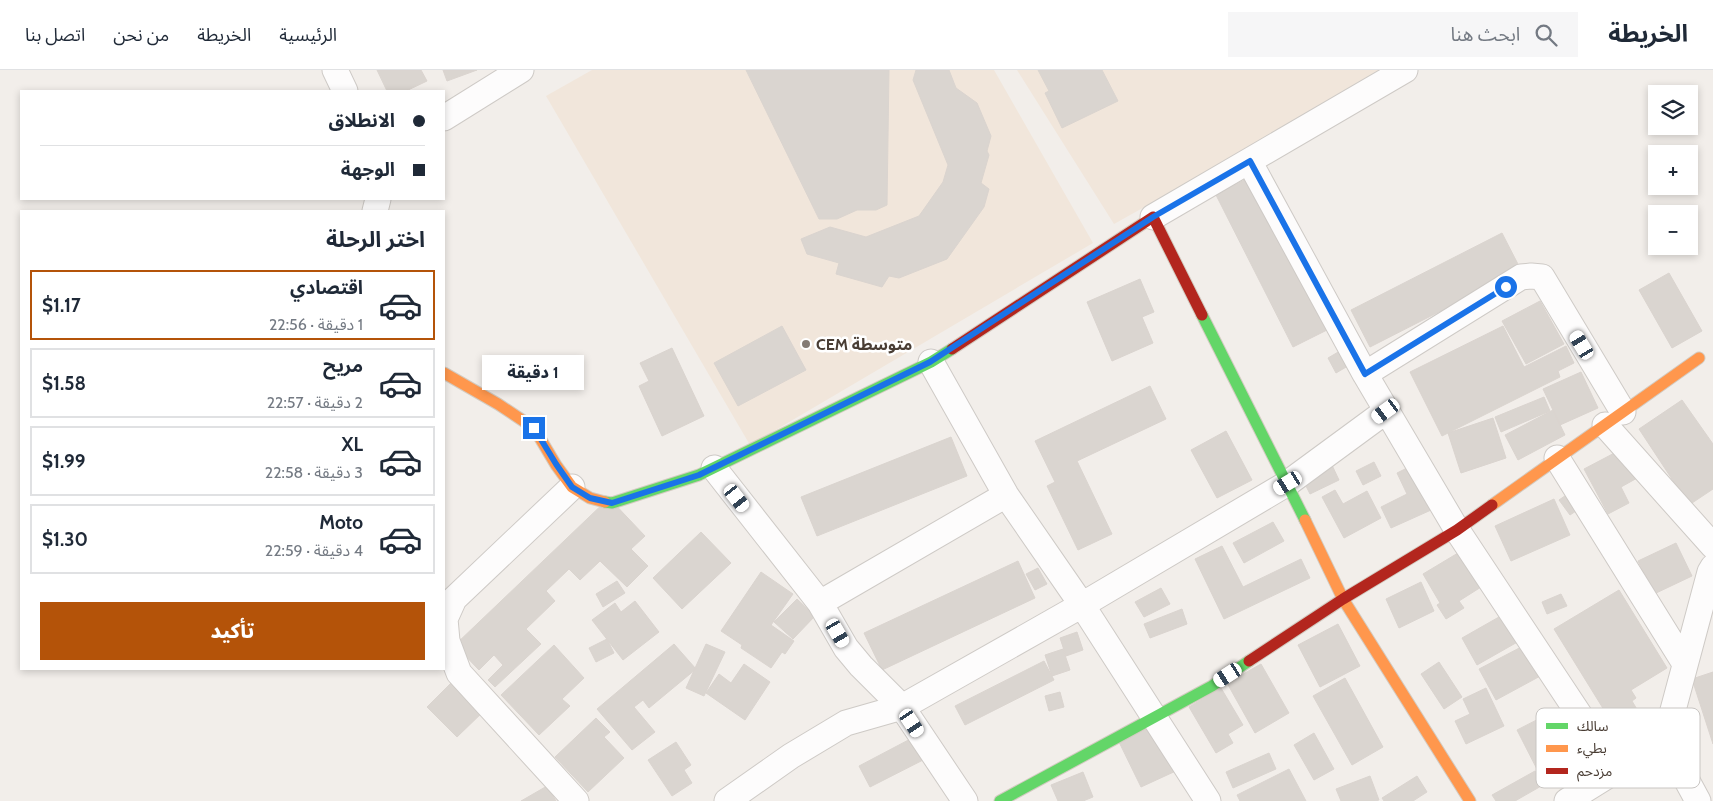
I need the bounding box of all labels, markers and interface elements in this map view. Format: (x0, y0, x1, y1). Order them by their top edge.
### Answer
search box (1228, 12, 1578, 57)
text: الخريطة (1608, 19, 1688, 48)
icon: search (1532, 21, 1560, 49)
text: ابحث هنا (1451, 23, 1520, 46)
text: اتصل بنا (25, 24, 85, 46)
text: من نحن (113, 24, 169, 46)
text: الخريطة (197, 24, 251, 46)
text: الرئيسية (279, 24, 337, 46)
map controls (1648, 85, 1698, 255)
button: layers (1648, 85, 1698, 135)
text: الانطلاق (329, 109, 395, 132)
button: + (1648, 145, 1698, 195)
text: الوجهة (341, 158, 395, 181)
button: − (1648, 205, 1698, 255)
text: اختر الرحلة (326, 226, 425, 253)
text: اقتصادي (290, 276, 363, 299)
route start (1495, 276, 1517, 298)
icon: car (378, 283, 423, 328)
text: $1.17 (42, 294, 81, 317)
text: 1 دقيقة · 22:56 (269, 315, 363, 334)
car (1567, 328, 1596, 362)
place label: CEM متوسطة (816, 335, 912, 354)
marker: CEM متوسطة (800, 338, 812, 350)
text: مريح (323, 354, 363, 377)
callout: 1 دقيقة (483, 356, 585, 390)
icon: car (378, 361, 423, 406)
text: 1 دقيقة (507, 363, 559, 382)
text: $1.58 (42, 372, 86, 395)
text: 2 دقيقة · 22:57 (267, 393, 363, 412)
car (1369, 396, 1402, 426)
route end (523, 417, 545, 439)
text: XL (342, 433, 363, 456)
icon: car (378, 439, 423, 484)
text: $1.99 (42, 450, 85, 473)
text: 3 دقيقة · 22:58 (265, 463, 363, 482)
car (1271, 469, 1304, 497)
car (721, 482, 752, 514)
text: Moto (319, 511, 363, 534)
icon: car (378, 517, 423, 562)
text: $1.30 (42, 528, 88, 551)
text: 4 دقيقة · 22:59 (265, 541, 363, 560)
button: تأكيد (40, 602, 425, 660)
car (824, 616, 851, 650)
car (1211, 661, 1244, 689)
car (897, 706, 926, 740)
legend (1536, 708, 1700, 788)
text: سالك (1577, 717, 1609, 735)
text: بطيء (1577, 739, 1607, 759)
text: مزدحم (1577, 762, 1612, 782)

